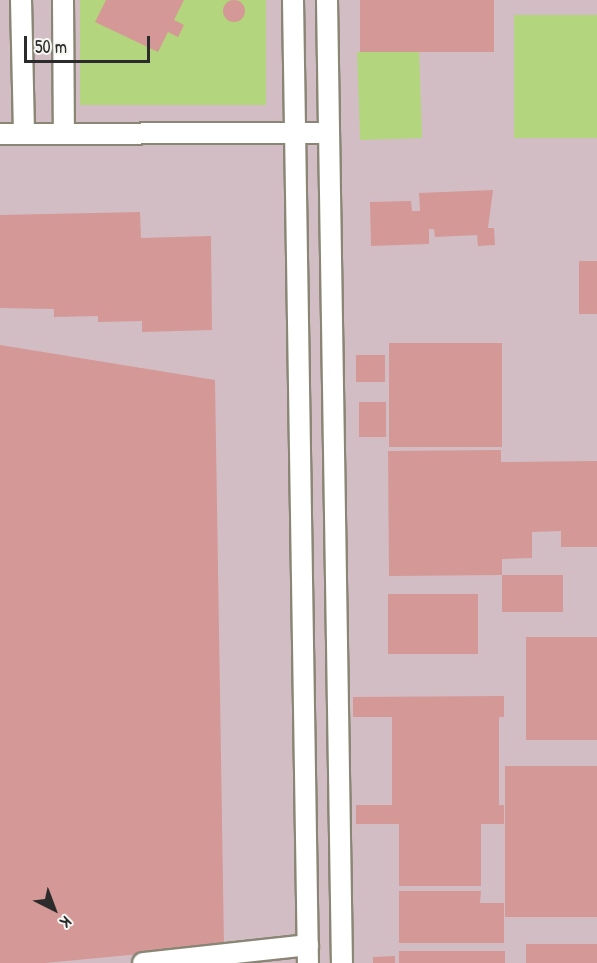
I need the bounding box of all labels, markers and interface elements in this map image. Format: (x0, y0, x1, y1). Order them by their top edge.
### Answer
scale bar (27, 24, 153, 62)
text: 50 m (35, 34, 67, 59)
north arrow (24, 879, 84, 939)
text: K (56, 911, 77, 933)

